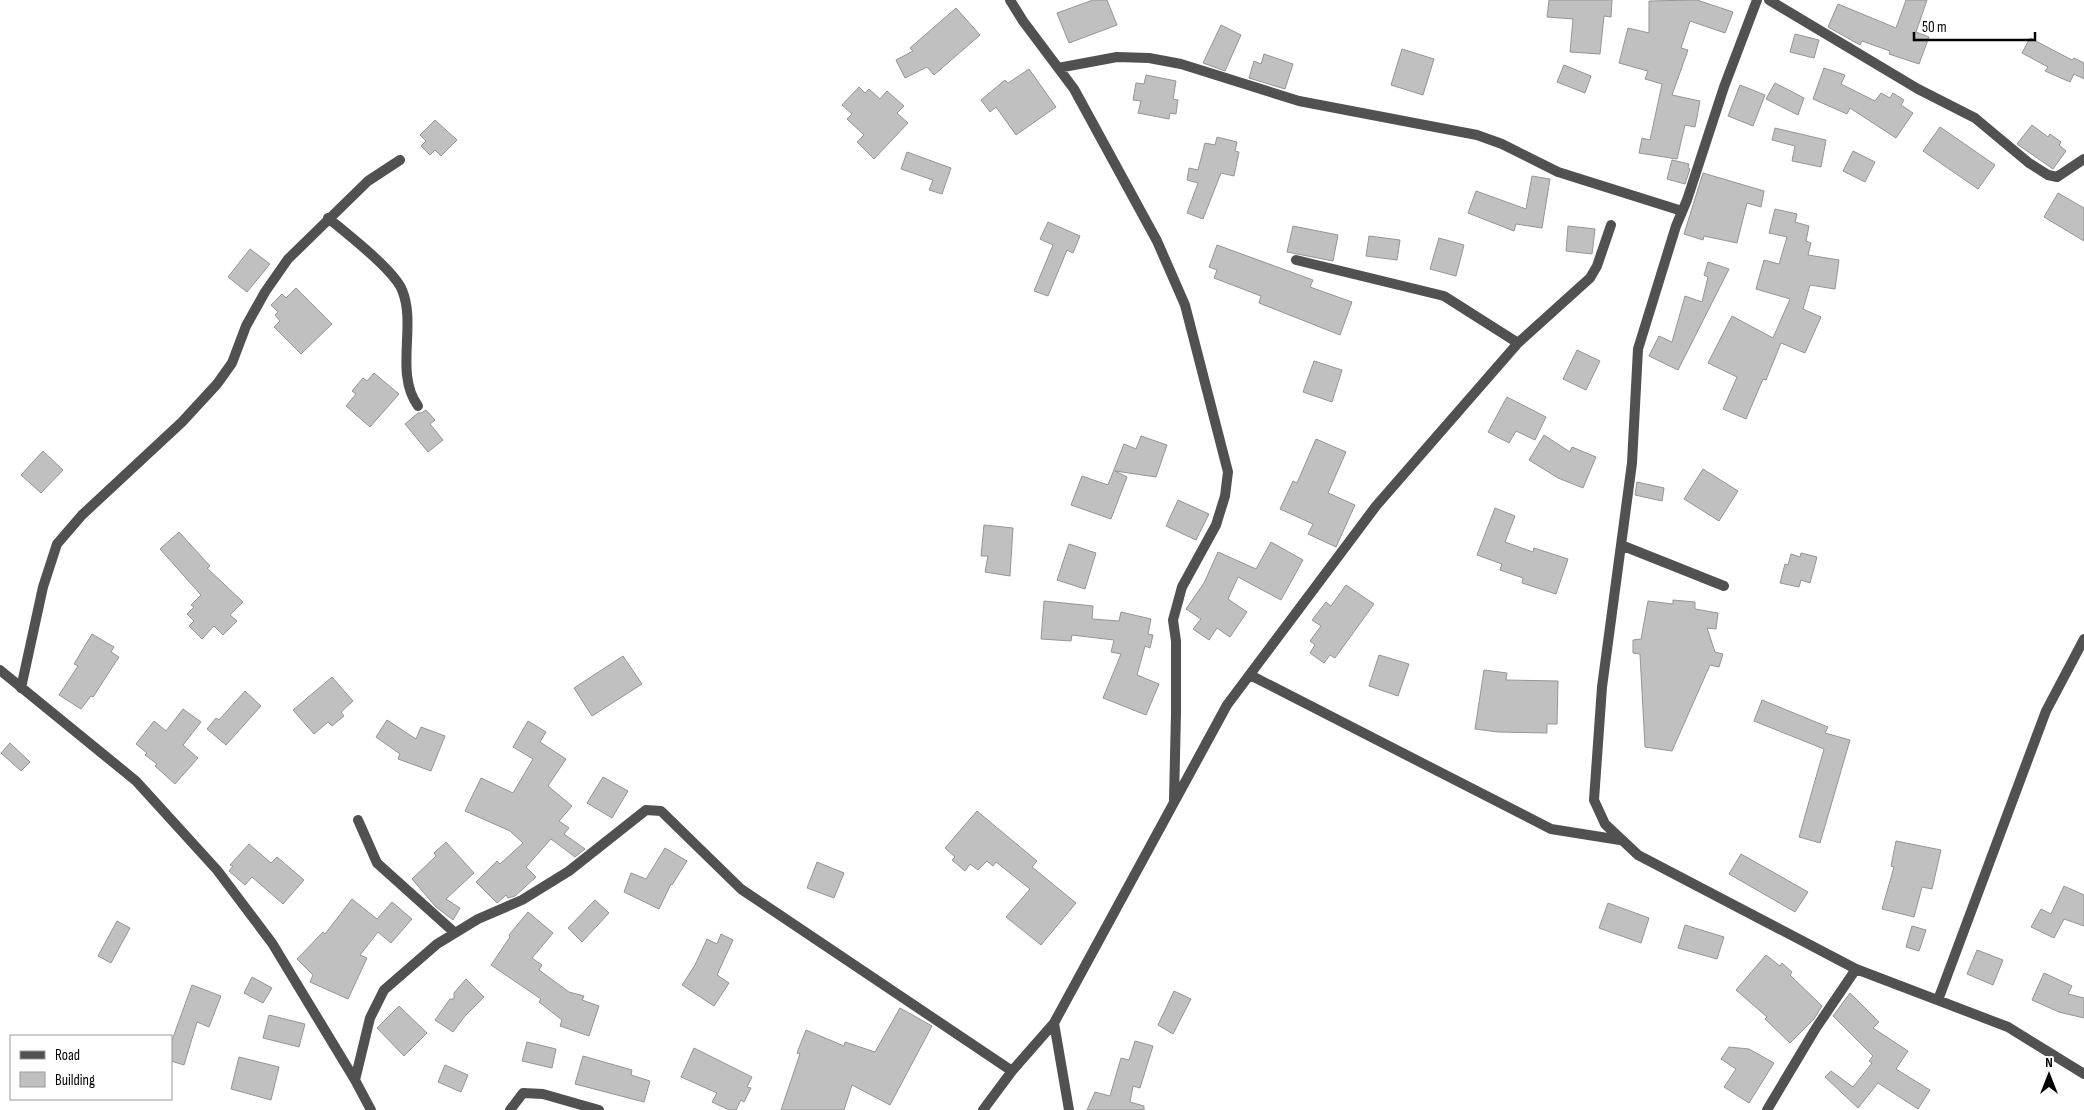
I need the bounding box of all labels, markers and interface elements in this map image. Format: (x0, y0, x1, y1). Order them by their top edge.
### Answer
scale bar (1914, 10, 2035, 42)
text: 50 m (1922, 18, 1947, 37)
legend (10, 1035, 172, 1100)
text: Road (55, 1046, 80, 1065)
north arrow (2024, 1050, 2074, 1100)
text: N (2045, 1054, 2053, 1071)
text: Building (55, 1071, 95, 1090)

